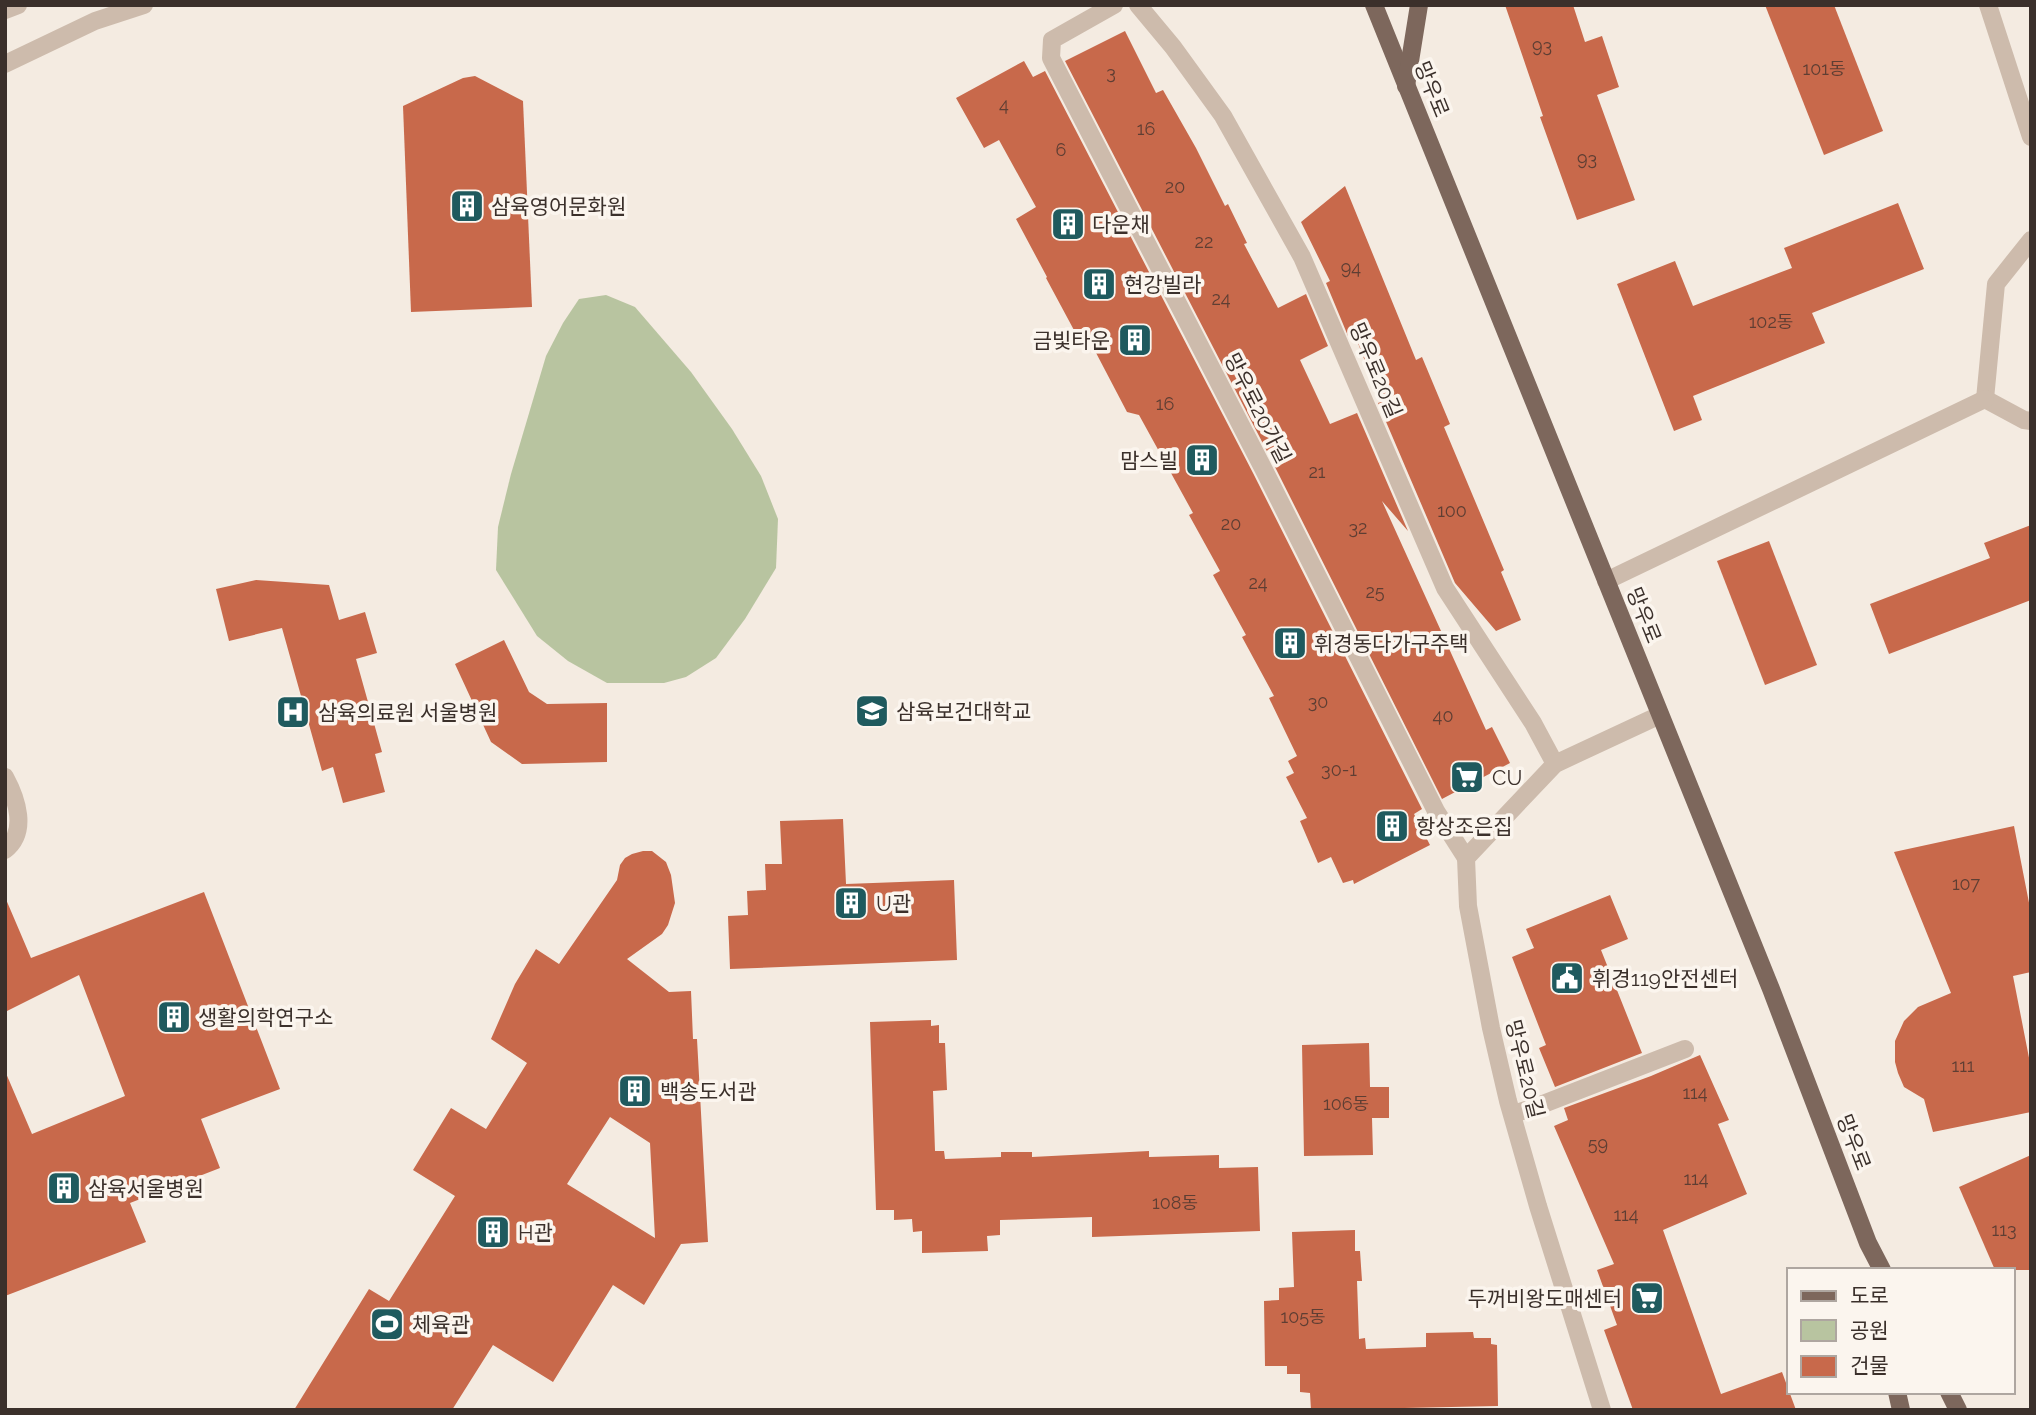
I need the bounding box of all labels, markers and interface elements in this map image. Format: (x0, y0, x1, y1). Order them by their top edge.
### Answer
house number: 93 (1532, 35, 1552, 56)
street label: 망우로 (1410, 57, 1454, 121)
house number: 101동 (1803, 58, 1845, 79)
house number: 3 (1106, 62, 1116, 83)
house number: 4 (999, 94, 1009, 115)
house number: 16 (1137, 118, 1155, 139)
house number: 6 (1056, 139, 1067, 160)
house number: 93 (1577, 148, 1597, 169)
house number: 20 (1165, 176, 1185, 197)
building icon: 삼육영어문화원 (448, 187, 486, 225)
place label: 삼육영어문화원 (491, 194, 626, 219)
building icon: 다운채 (1049, 205, 1087, 243)
place label: 다운채 (1092, 212, 1150, 237)
house number: 22 (1195, 231, 1213, 252)
house number: 94 (1341, 257, 1361, 278)
building icon: 현강빌라 (1080, 265, 1118, 303)
place label: 현강빌라 (1124, 272, 1201, 297)
house number: 24 (1211, 288, 1231, 309)
house number: 102동 (1749, 311, 1793, 332)
street label: 망우로20길 (1345, 319, 1407, 421)
building icon: 금빛타운 (1116, 321, 1154, 359)
place label: 금빛타운 (1033, 328, 1110, 353)
street label: 망우로20가길 (1220, 349, 1296, 467)
house number: 16 (1156, 393, 1174, 414)
building icon: 맘스빌 (1183, 441, 1221, 479)
place label: 맘스빌 (1120, 448, 1178, 473)
house number: 21 (1308, 461, 1326, 482)
house number: 100 (1437, 500, 1467, 521)
house number: 20 (1221, 513, 1241, 534)
house number: 32 (1349, 517, 1368, 538)
house number: 24 (1248, 572, 1268, 593)
house number: 25 (1365, 581, 1385, 602)
street label: 망우로 (1622, 583, 1666, 647)
building icon: 휘경동다가구주택 (1271, 624, 1309, 662)
place label: 휘경동다가구주택 (1314, 631, 1469, 656)
house number: 30 (1308, 691, 1328, 712)
school or university icon: 삼육보건대학교 (853, 692, 891, 730)
hospital icon: 삼육의료원 서울병원 (274, 693, 312, 731)
place label: 삼육보건대학교 (896, 699, 1031, 724)
place label: 삼육의료원 서울병원 (318, 700, 497, 725)
house number: 40 (1433, 705, 1453, 726)
supermarket icon: CU (1448, 758, 1486, 796)
house number: 30-1 (1321, 759, 1357, 780)
place label: CU (1492, 765, 1522, 790)
building icon: 항상조은집 (1373, 807, 1411, 845)
place label: 항상조은집 (1416, 814, 1513, 839)
house number: 107 (1952, 873, 1980, 894)
building icon: U관 (832, 884, 870, 922)
place label: U관 (876, 891, 911, 916)
public building icon: 휘경119안전센터 (1548, 959, 1586, 997)
place label: 휘경119안전센터 (1592, 966, 1738, 991)
building icon: 생활의학연구소 (155, 998, 193, 1036)
place label: 생활의학연구소 (198, 1005, 333, 1030)
street label: 망우로20길 (1501, 1017, 1549, 1121)
house number: 111 (1951, 1055, 1975, 1076)
building icon: 백송도서관 (616, 1072, 654, 1110)
place label: 백송도서관 (660, 1079, 757, 1104)
house number: 114 (1682, 1082, 1708, 1103)
house number: 106동 (1323, 1093, 1369, 1114)
street label: 망우로 (1832, 1110, 1876, 1174)
house number: 59 (1588, 1133, 1608, 1154)
house number: 114 (1683, 1168, 1709, 1189)
building icon: 삼육서울병원 (45, 1169, 83, 1207)
place label: 삼육서울병원 (88, 1176, 204, 1201)
house number: 108동 (1152, 1192, 1198, 1213)
house number: 114 (1613, 1204, 1639, 1225)
building icon: H관 (474, 1213, 512, 1251)
house number: 113 (1991, 1219, 2017, 1240)
place label: H관 (518, 1220, 553, 1245)
legend (1787, 1268, 2015, 1394)
supermarket icon: 두꺼비왕도매센터 (1628, 1279, 1666, 1317)
text: 도로 (1850, 1283, 1889, 1308)
place label: 두꺼비왕도매센터 (1467, 1286, 1622, 1311)
sports icon: 체육관 (368, 1305, 406, 1343)
house number: 105동 (1280, 1306, 1326, 1327)
place label: 체육관 (412, 1312, 470, 1337)
text: 공원 (1850, 1318, 1889, 1343)
text: 건물 (1850, 1353, 1889, 1378)

